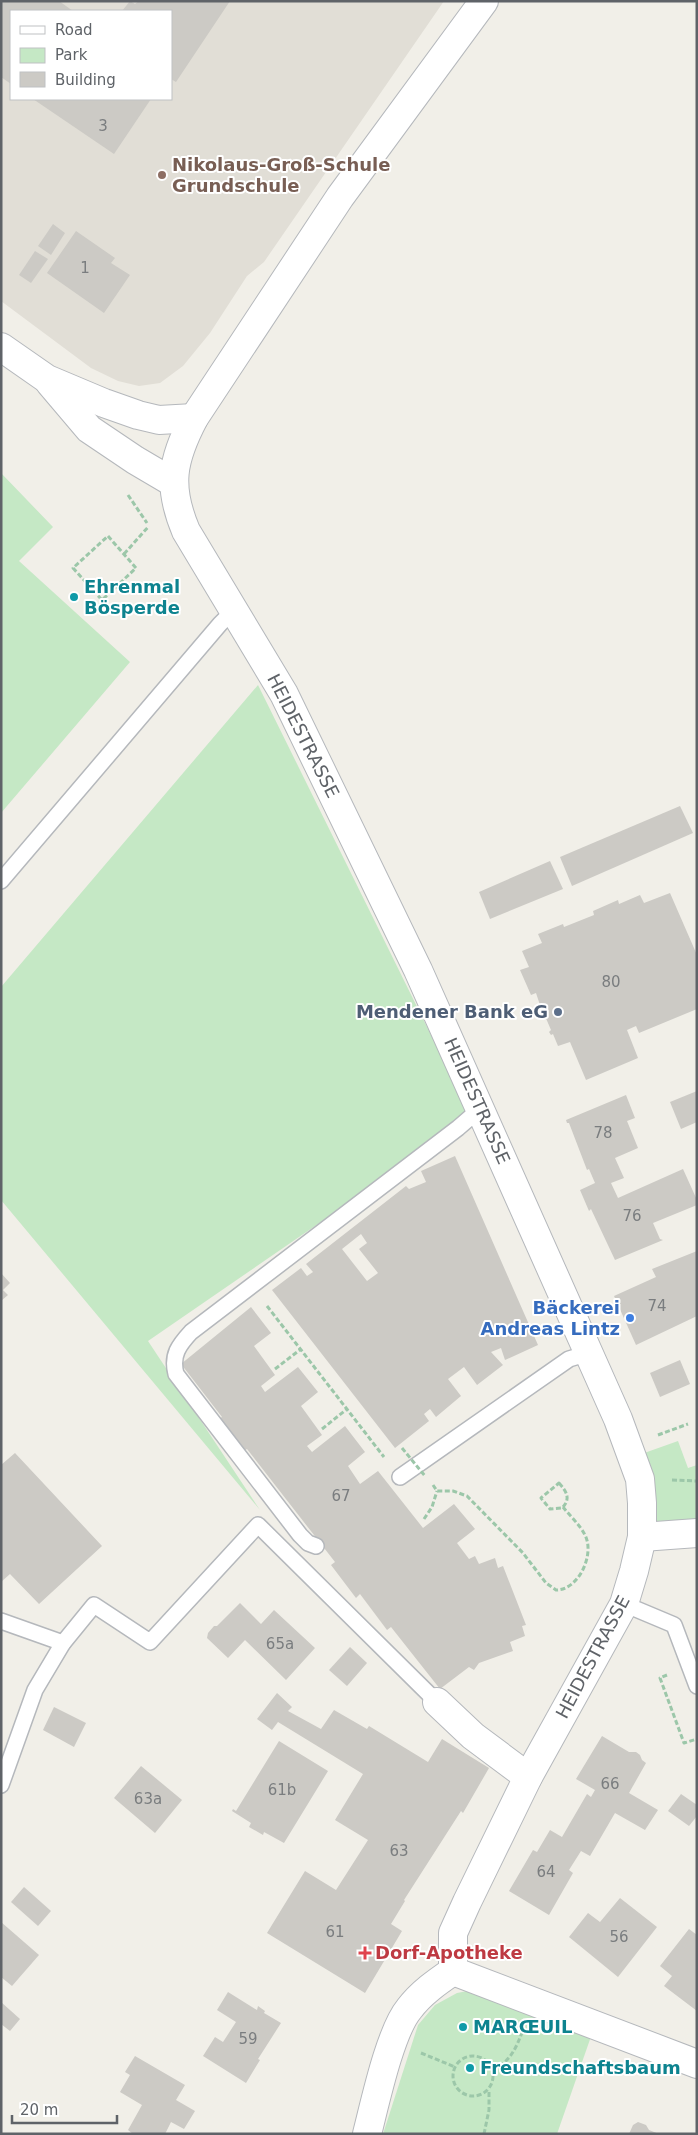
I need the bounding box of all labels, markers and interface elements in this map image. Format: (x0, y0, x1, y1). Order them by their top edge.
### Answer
legend (10, 10, 172, 100)
text: Road (55, 21, 93, 39)
text: Park (55, 46, 88, 64)
text: Building (55, 71, 116, 89)
house number: 3 (98, 117, 108, 135)
place label: Nikolaus-Groß-Schule Grundschule (172, 154, 390, 196)
marker: Nikolaus-Groß-Schule Grundschule (156, 169, 168, 181)
house number: 1 (80, 259, 90, 277)
place label: Ehrenmal Bösperde (84, 576, 180, 618)
marker: Ehrenmal Bösperde (68, 591, 80, 603)
street label: HEIDESTRASSE (263, 670, 344, 801)
house number: 80 (601, 973, 621, 991)
place label: Mendener Bank eG (356, 1001, 548, 1022)
marker: Mendener Bank eG (552, 1006, 564, 1018)
street label: HEIDESTRASSE (440, 1034, 515, 1167)
house number: 78 (593, 1124, 613, 1142)
house number: 76 (622, 1207, 642, 1225)
place label: Bäckerei Andreas Lintz (481, 1297, 620, 1339)
house number: 74 (647, 1297, 667, 1315)
marker: Bäckerei Andreas Lintz (624, 1312, 636, 1324)
house number: 67 (331, 1487, 351, 1505)
street label: HEIDESTRASSE (551, 1592, 634, 1722)
house number: 65a (266, 1635, 294, 1653)
house number: 66 (600, 1775, 620, 1793)
house number: 61b (268, 1781, 296, 1799)
house number: 63a (134, 1790, 162, 1808)
house number: 63 (389, 1842, 409, 1860)
house number: 64 (536, 1863, 556, 1881)
house number: 61 (325, 1923, 345, 1941)
house number: 56 (609, 1928, 629, 1946)
place label: Dorf-Apotheke (375, 1942, 523, 1963)
marker: Dorf-Apotheke (359, 1947, 371, 1959)
place label: MARŒUIL (473, 2016, 573, 2037)
marker: MARŒUIL (457, 2021, 469, 2033)
house number: 59 (238, 2030, 258, 2048)
place label: Freundschaftsbaum (480, 2057, 681, 2078)
marker: Freundschaftsbaum (464, 2062, 476, 2074)
scale bar (12, 2092, 118, 2124)
text: 20 m (20, 2101, 58, 2119)

